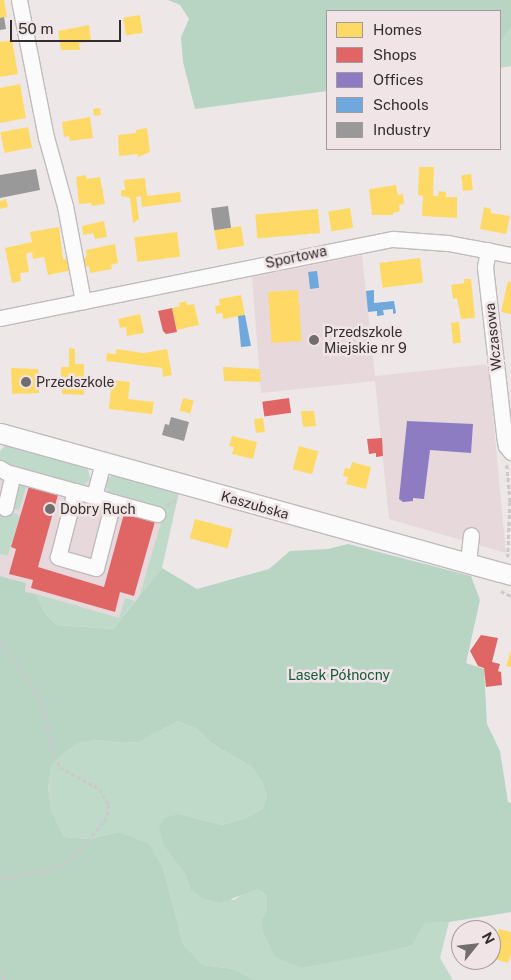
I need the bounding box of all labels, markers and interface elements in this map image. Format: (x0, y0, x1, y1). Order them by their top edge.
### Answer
scale bar (12, 10, 124, 42)
legend (326, 10, 501, 150)
text: 50 m (18, 20, 53, 37)
text: Homes (373, 21, 422, 38)
text: Shops (373, 46, 417, 63)
text: Offices (373, 71, 423, 88)
text: Schools (373, 96, 429, 113)
text: Industry (373, 121, 431, 138)
street label: Sportowa (264, 242, 328, 272)
street label: Wczasowa (481, 302, 505, 372)
place label: Przedszkole Miejskie nr 9 (324, 324, 407, 357)
marker: Przedszkole Miejskie nr 9 (308, 334, 320, 346)
place label: Przedszkole (36, 374, 114, 390)
marker: Przedszkole (20, 376, 32, 388)
street label: Kaszubska (219, 487, 291, 523)
place label: Dobry Ruch (60, 501, 136, 517)
marker: Dobry Ruch (44, 503, 56, 515)
park label: Lasek Północny (288, 667, 390, 683)
north arrow (451, 920, 501, 970)
text: N (479, 930, 498, 947)

